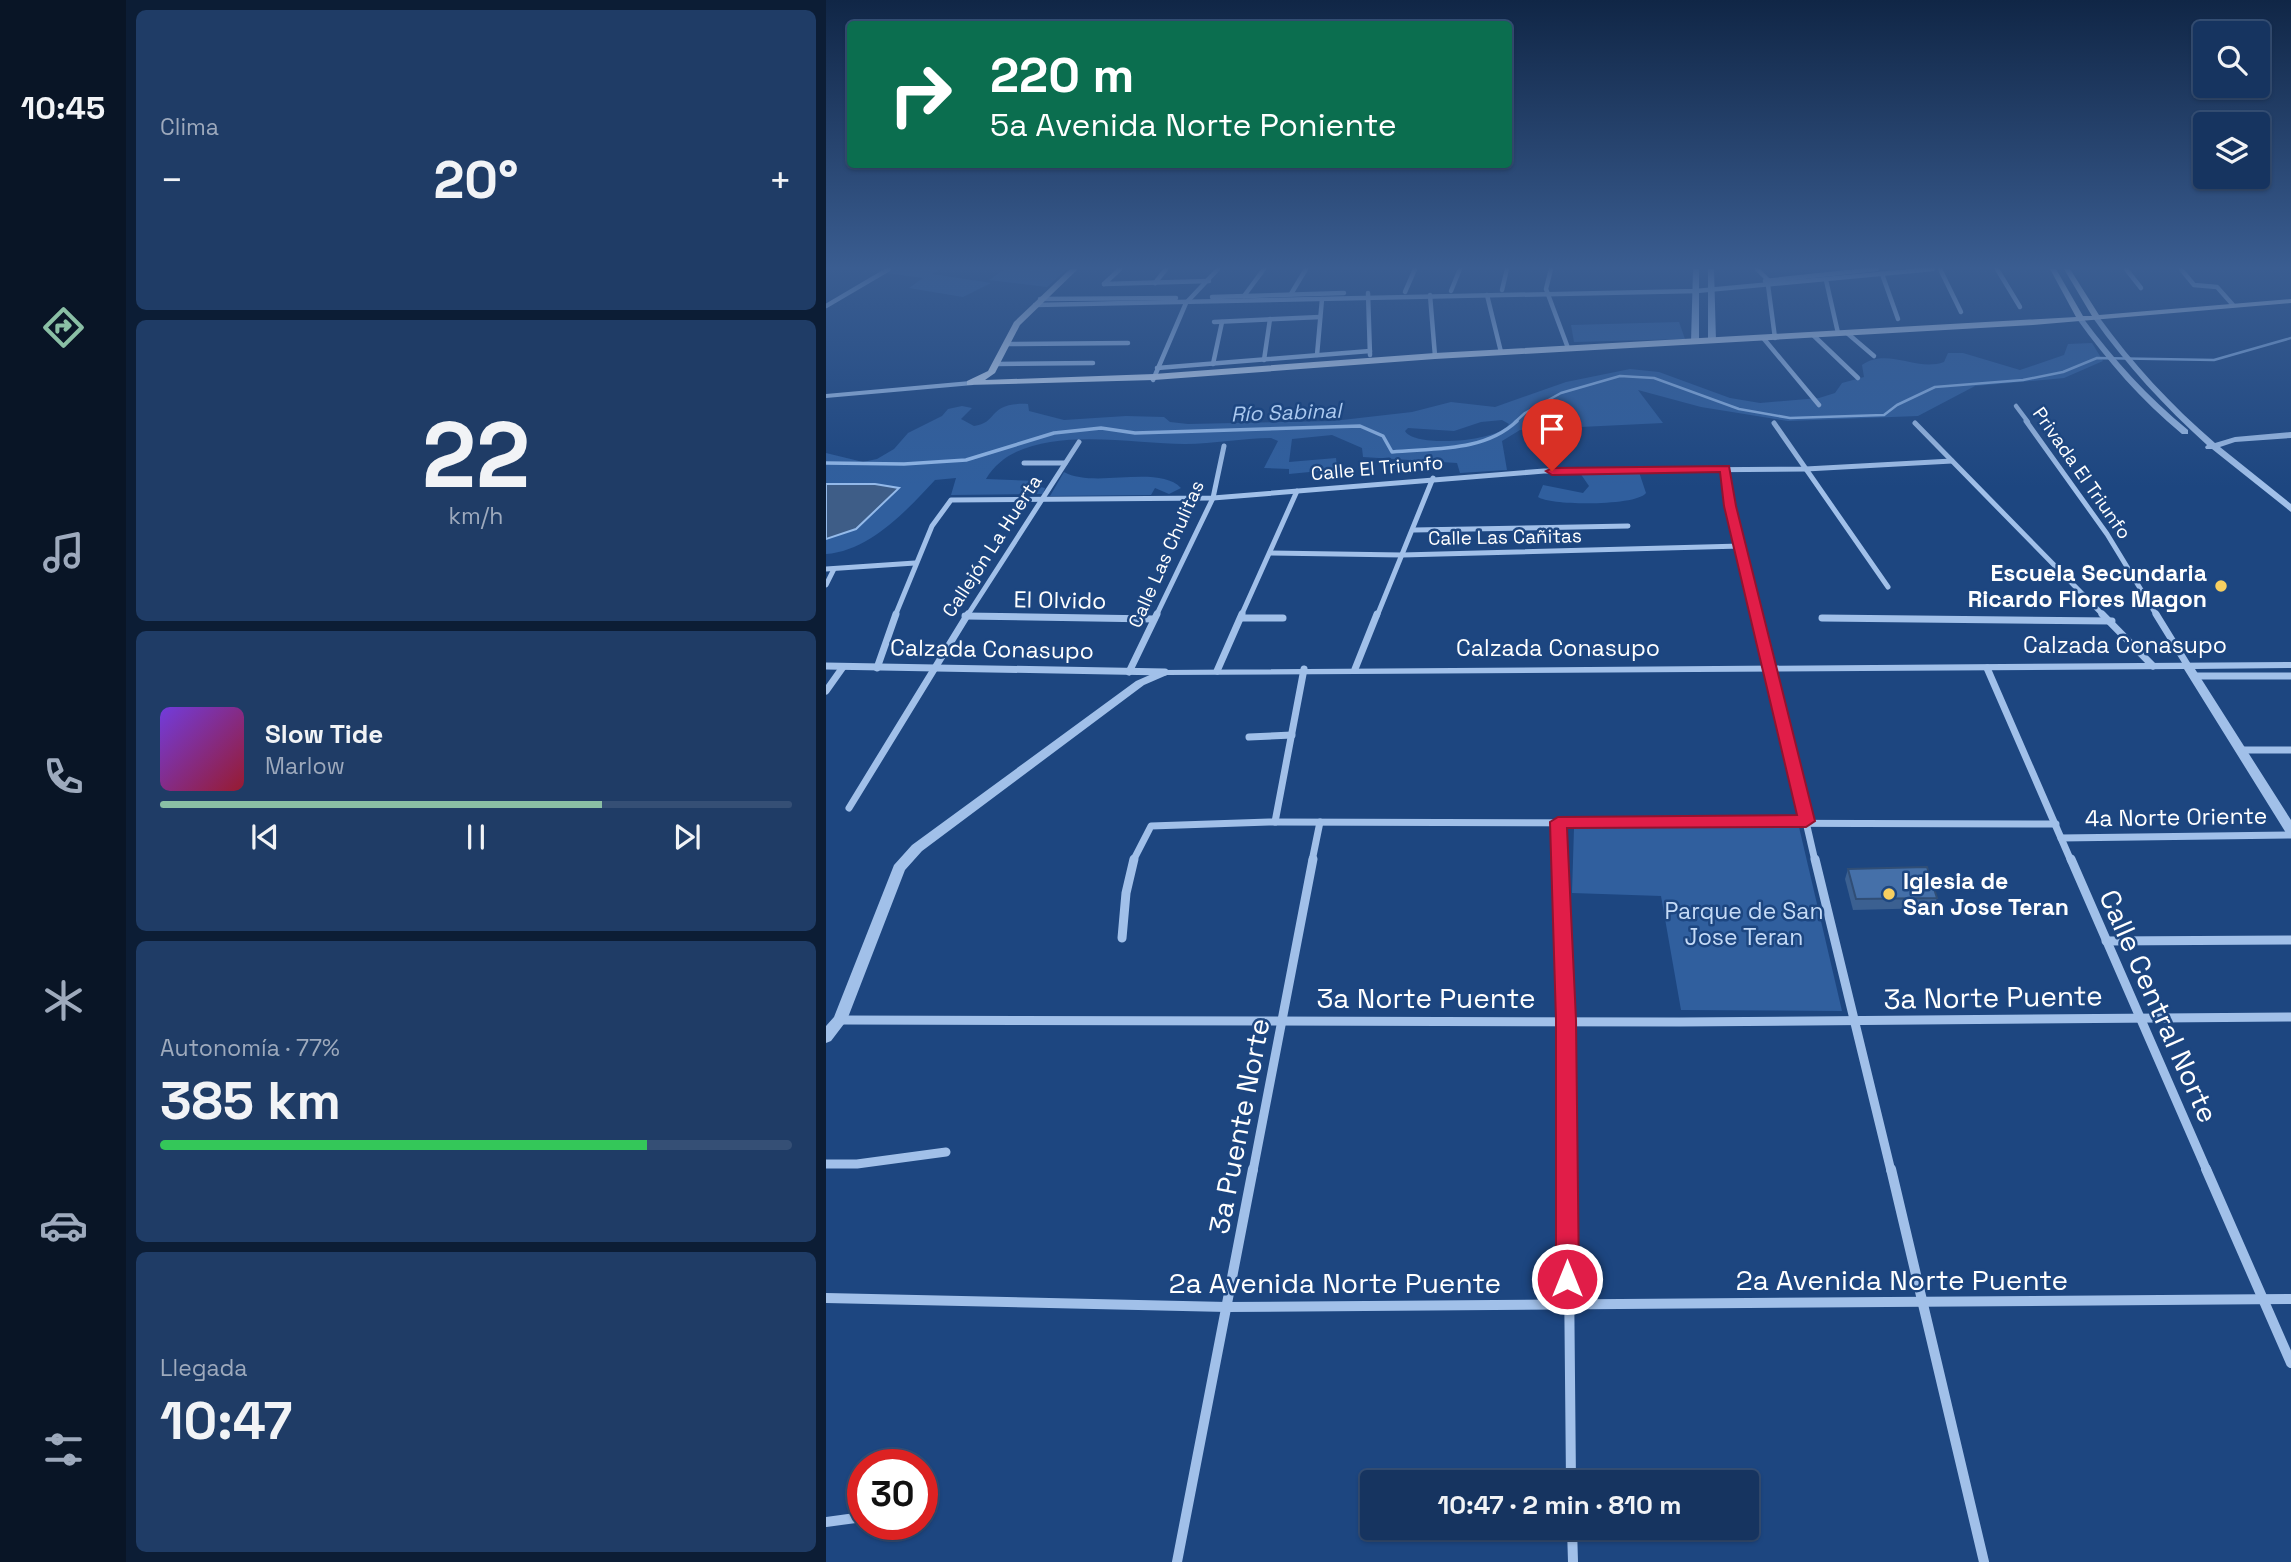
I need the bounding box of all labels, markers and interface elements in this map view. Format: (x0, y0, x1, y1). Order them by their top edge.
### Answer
map controls (2193, 21, 2270, 189)
button: search (2193, 21, 2270, 98)
text: 220 m (990, 44, 1134, 106)
icon: right (875, 49, 966, 140)
text: 10:45 (21, 88, 105, 128)
text: 5a Avenida Norte Poniente (990, 105, 1397, 145)
text: Clima (160, 112, 219, 142)
button: layers (2193, 112, 2270, 189)
text: 20° (433, 147, 519, 213)
text: − (160, 156, 184, 204)
text: + (768, 156, 792, 204)
icon: directions (39, 303, 88, 352)
water label: Río Sabinal (1230, 396, 1345, 427)
text: 22 (422, 397, 530, 514)
pin (1522, 399, 1582, 471)
street label: Privada El Triunfo (2027, 402, 2137, 544)
icon: arrive (1533, 410, 1571, 448)
street label: Calle El Triunfo (1310, 450, 1444, 486)
street label: Callejón La Huerta (937, 470, 1047, 622)
street label: Calle Las Chulitas (1122, 476, 1210, 632)
text: km/h (449, 501, 503, 531)
street label: Calle Las Cañitas (1428, 523, 1582, 551)
icon: music (39, 528, 88, 577)
place label: Escuela Secundaria Ricardo Flores Magon (1968, 558, 2207, 614)
marker: Escuela Secundaria Ricardo Flores Magon (2213, 578, 2229, 594)
street label: El Olvido (1013, 584, 1107, 616)
street label: Calzada Conasupo (2023, 630, 2227, 660)
street label: Calzada Conasupo (890, 632, 1094, 666)
street label: Calzada Conasupo (1456, 633, 1660, 663)
text: Slow Tide (265, 717, 383, 751)
text: Marlow (265, 751, 345, 781)
icon: phone (39, 752, 88, 801)
street label: 4a Norte Oriente (2085, 800, 2267, 834)
icon: previous (246, 818, 284, 856)
icon: pause (457, 818, 495, 856)
icon: next (668, 818, 706, 856)
place label: Iglesia de San Jose Teran (1903, 866, 2069, 922)
street label: Calle Central Norte (2091, 884, 2227, 1128)
marker: Iglesia de San Jose Teran (1881, 886, 1897, 902)
park label: Parque de San Jose Teran (1664, 896, 1824, 952)
icon: climate (39, 976, 88, 1025)
street label: 3a Norte Puente (1883, 977, 2103, 1017)
street label: 3a Norte Puente (1316, 980, 1536, 1016)
street label: 3a Puente Norte (1200, 1015, 1278, 1237)
text: Autonomía · 77% (160, 1033, 340, 1063)
text: 385 km (160, 1068, 341, 1134)
icon: car (39, 1201, 88, 1250)
position arrow (1530, 1242, 1604, 1316)
street label: 2a Avenida Norte Puente (1736, 1262, 2068, 1298)
street label: 2a Avenida Norte Puente (1169, 1265, 1501, 1301)
text: Llegada (160, 1353, 248, 1383)
text: 10:47 (160, 1388, 292, 1454)
icon: filters (39, 1425, 88, 1474)
speed limit sign: 30 (847, 1449, 938, 1540)
text: 10:47 · 2 min · 810 m (1437, 1488, 1682, 1522)

